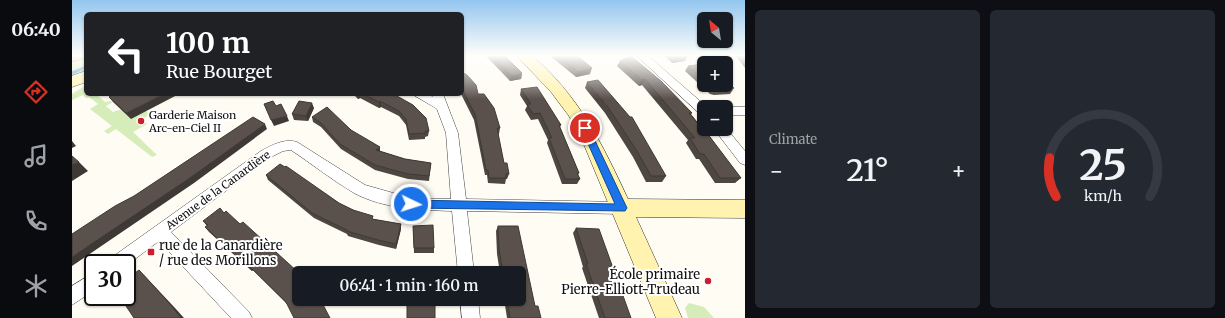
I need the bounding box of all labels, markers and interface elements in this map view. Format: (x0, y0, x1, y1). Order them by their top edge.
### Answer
north arrow (697, 12, 733, 48)
map controls (697, 12, 733, 136)
text: 06:40 (11, 18, 61, 41)
text: 100 m (166, 25, 250, 61)
icon: left (100, 28, 152, 80)
button: + (697, 56, 733, 92)
text: Rue Bourget (166, 60, 272, 83)
icon: directions (22, 78, 50, 106)
button: − (697, 100, 733, 136)
place label: Garderie Maison Arc-en-Ciel II (148, 108, 237, 135)
pin (568, 111, 602, 145)
marker: Garderie Maison Arc-en-Ciel II (136, 116, 146, 126)
icon: arrive (574, 117, 596, 139)
text: Climate (769, 131, 817, 148)
text: 25 (1079, 139, 1126, 191)
icon: music (22, 142, 50, 170)
street label: Avenue de la Canardière (162, 147, 273, 233)
text: 21° (846, 151, 889, 189)
text: − (769, 157, 784, 185)
text: + (951, 157, 966, 185)
position arrow (390, 183, 432, 225)
text: km/h (1084, 187, 1122, 205)
icon: phone (22, 207, 50, 235)
place label: rue de la Canardière / rue des Morillons (159, 237, 283, 269)
marker: rue de la Canardière / rue des Morillons (146, 247, 156, 257)
speed limit sign: 30 (84, 254, 136, 306)
place label: École primaire Pierre-Elliott-Trudeau (561, 265, 700, 298)
icon: climate (22, 272, 50, 300)
text: 06:41 · 1 min · 160 m (340, 276, 478, 295)
marker: École primaire Pierre-Elliott-Trudeau (703, 276, 713, 286)

